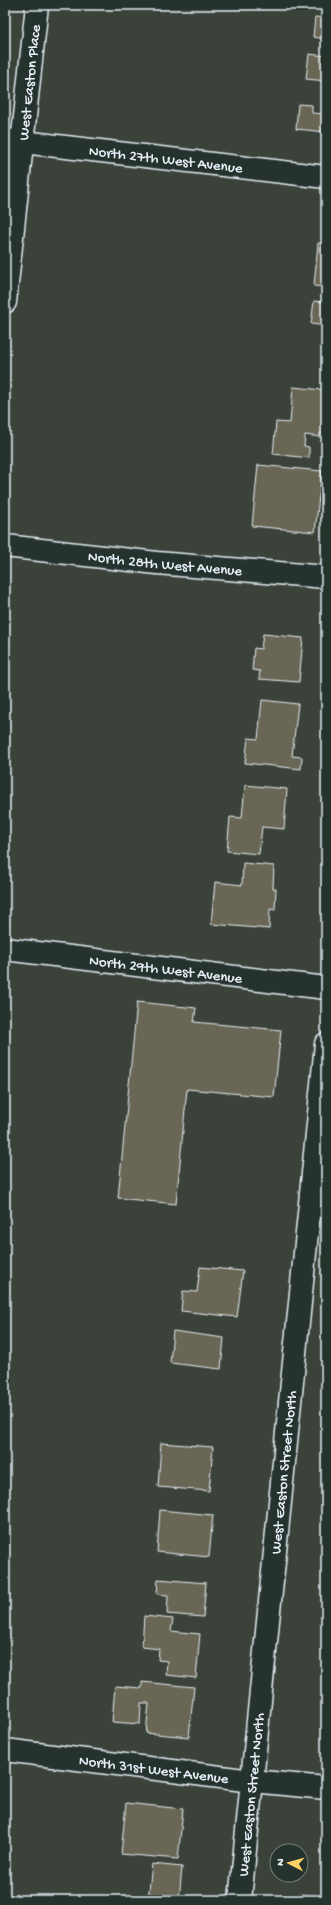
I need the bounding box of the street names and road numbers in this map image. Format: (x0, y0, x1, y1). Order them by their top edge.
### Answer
street label: West Easton Place (15, 23, 46, 141)
street label: North 27th West Avenue (88, 143, 244, 178)
street label: North 28th West Avenue (87, 548, 243, 581)
street label: North 29th West Avenue (88, 952, 243, 989)
street label: West Easton Street North (268, 1390, 302, 1555)
street label: West Easton Street North (235, 1712, 270, 1877)
street label: North 31st West Avenue (78, 1752, 230, 1789)

